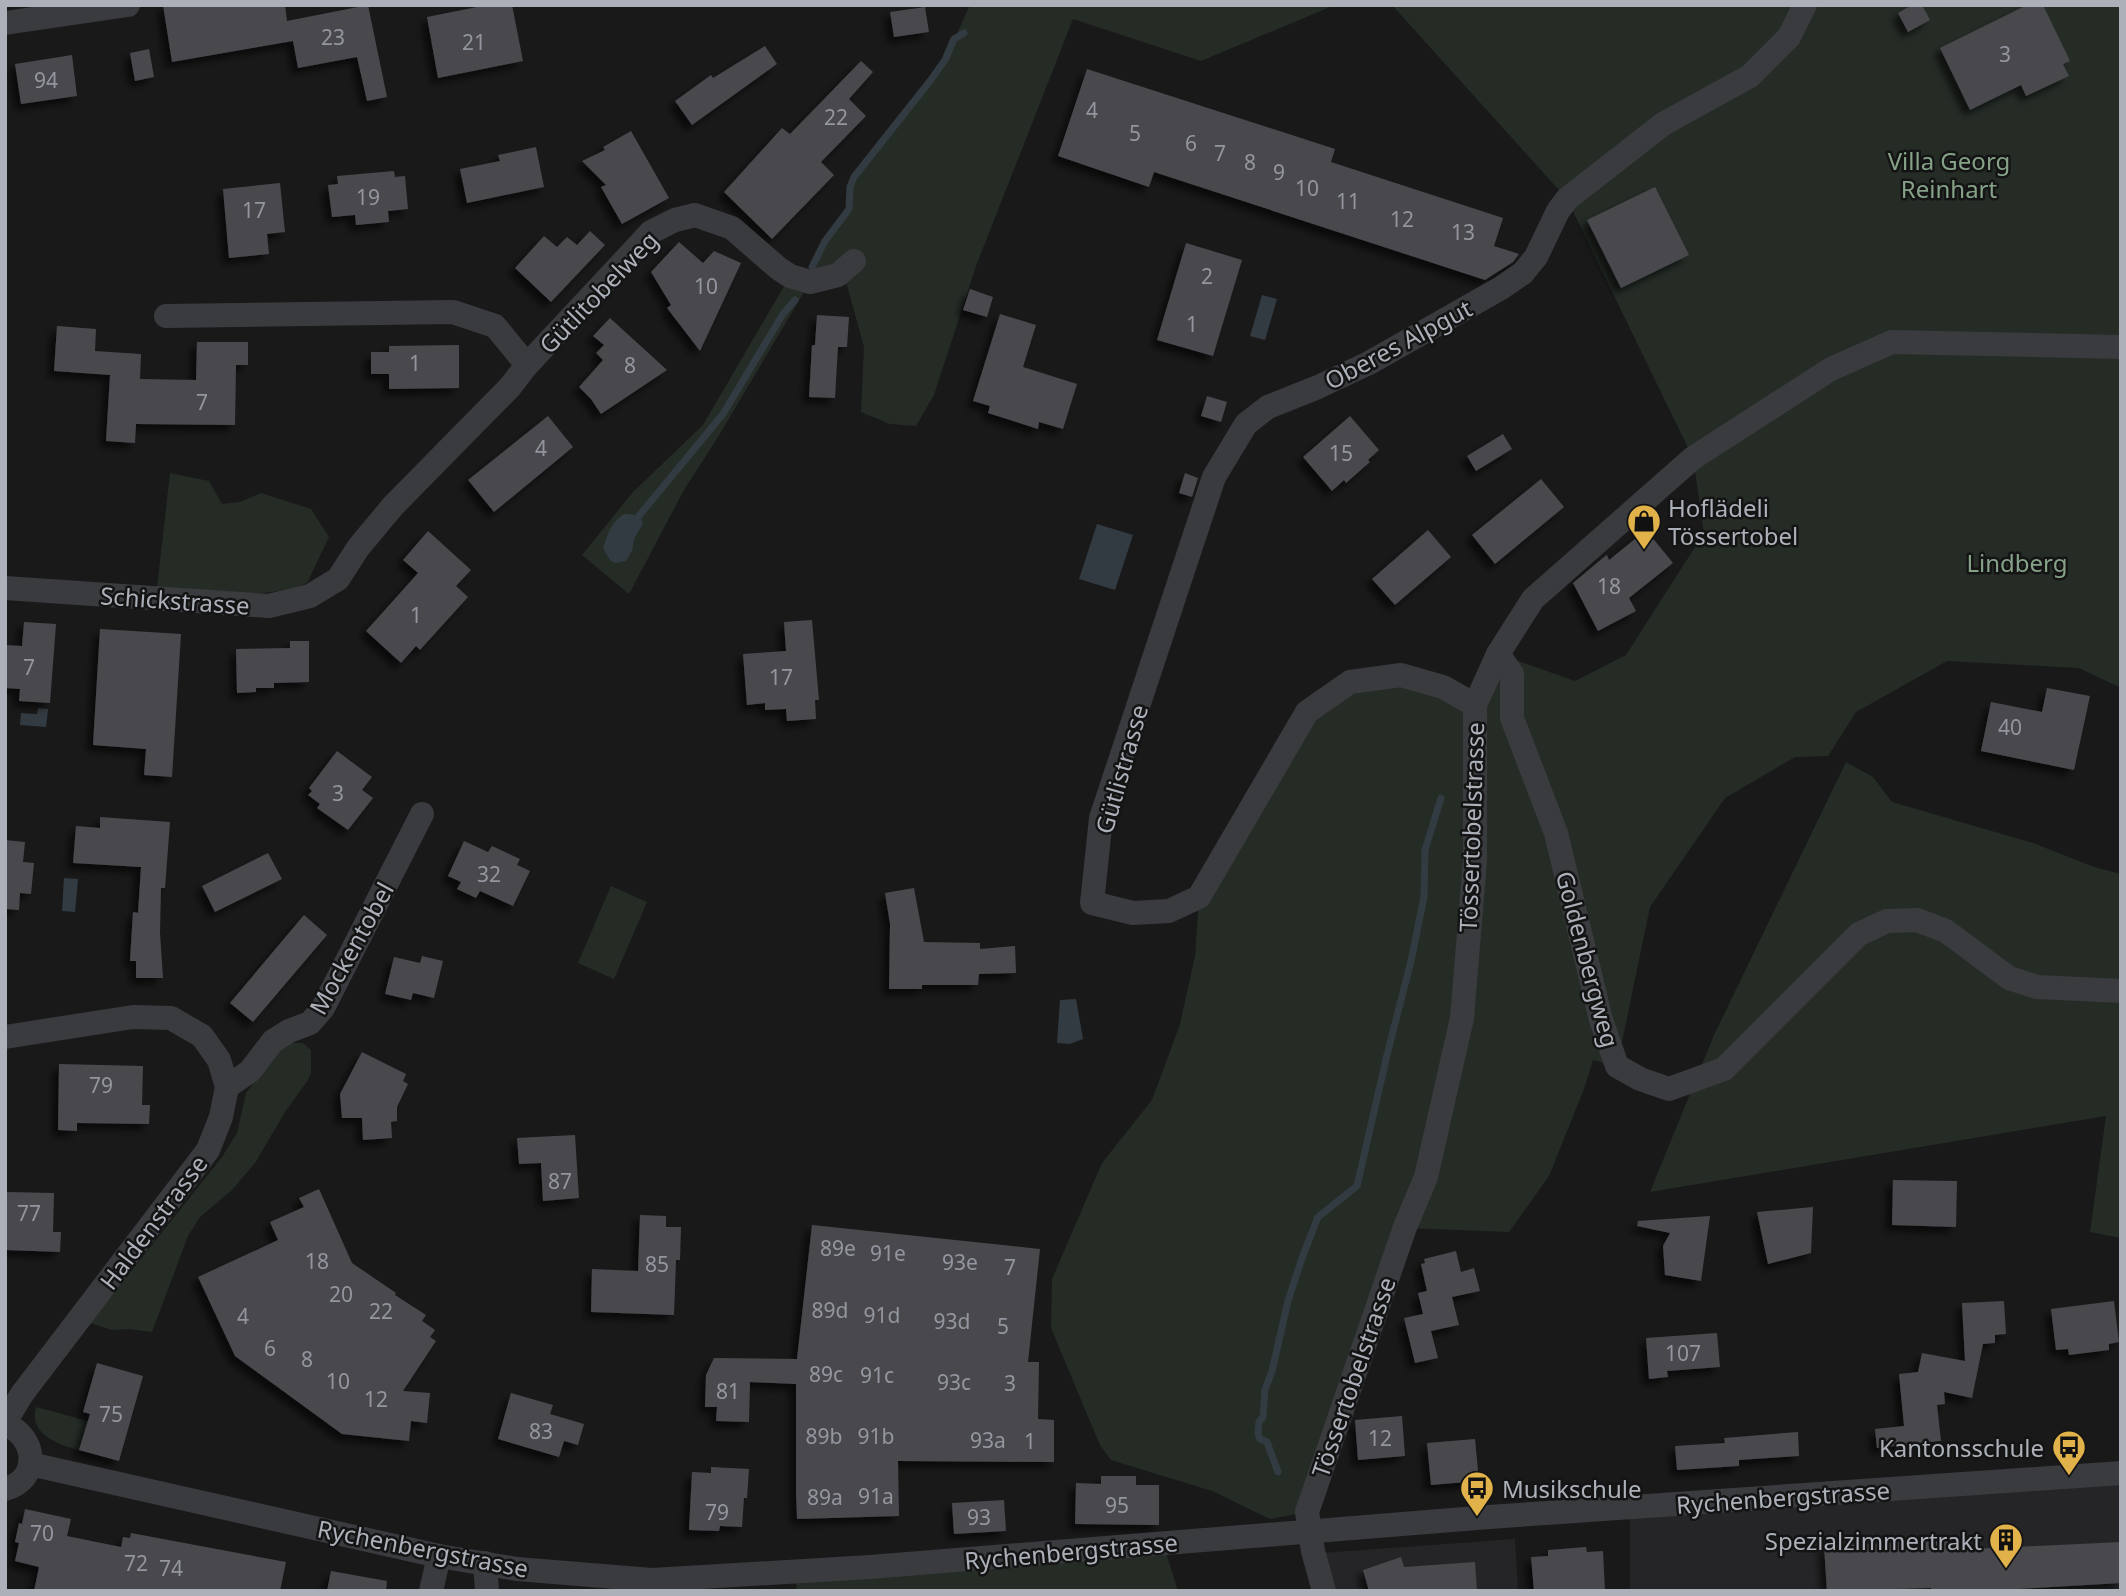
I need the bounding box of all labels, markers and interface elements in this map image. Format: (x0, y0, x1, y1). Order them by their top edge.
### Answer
house number: 23 (321, 23, 345, 51)
house number: 21 (462, 28, 486, 56)
house number: 3 (1999, 40, 2011, 68)
house number: 94 (34, 66, 58, 94)
house number: 4 (1086, 96, 1098, 124)
house number: 22 (824, 103, 848, 131)
house number: 5 (1129, 119, 1141, 147)
house number: 6 (1185, 129, 1197, 157)
house number: 7 (1214, 139, 1226, 167)
park label: Villa Georg Reinhart (1888, 144, 2010, 205)
house number: 8 (1244, 148, 1256, 176)
house number: 9 (1273, 158, 1285, 186)
house number: 10 (1295, 174, 1319, 202)
house number: 19 (356, 183, 380, 211)
house number: 11 (1336, 187, 1360, 215)
house number: 17 (242, 196, 266, 224)
house number: 12 (1390, 205, 1414, 233)
house number: 13 (1451, 218, 1475, 246)
street label: Gütlitobelweg (531, 224, 665, 360)
house number: 2 (1201, 262, 1213, 290)
house number: 10 (694, 272, 718, 300)
street label: Oberes Alpgut (1319, 291, 1478, 397)
house number: 1 (1186, 310, 1198, 338)
house number: 1 (409, 349, 421, 377)
house number: 8 (624, 351, 636, 379)
house number: 7 (196, 388, 208, 416)
house number: 4 (535, 434, 547, 462)
house number: 15 (1329, 439, 1353, 467)
place label: Hoflädeli Tössertobel (1668, 491, 1798, 552)
shop icon: Hoflädeli Tössertobel (1625, 502, 1663, 551)
park label: Lindberg (1966, 546, 2068, 579)
house number: 18 (1597, 572, 1621, 600)
street label: Schickstrasse (99, 578, 251, 622)
house number: 1 (410, 601, 422, 629)
house number: 7 (23, 653, 35, 681)
house number: 17 (769, 663, 793, 691)
street label: Gütlistrasse (1087, 701, 1155, 837)
house number: 40 (1998, 713, 2022, 741)
street label: Tössertobelstrasse (1451, 722, 1491, 932)
house number: 3 (332, 779, 344, 807)
house number: 32 (477, 860, 501, 888)
street label: Goldenbergweg (1549, 867, 1627, 1051)
street label: Mockentobel (301, 876, 401, 1020)
house number: 79 (89, 1071, 113, 1099)
street label: Haldenstrasse (92, 1148, 214, 1296)
house number: 87 (548, 1167, 572, 1195)
house number: 77 (17, 1199, 41, 1227)
house number: 89e (820, 1234, 856, 1262)
house number: 91e (870, 1239, 906, 1267)
house number: 18 (305, 1247, 329, 1275)
house number: 93e (942, 1248, 978, 1276)
house number: 85 (645, 1250, 669, 1278)
house number: 7 (1004, 1253, 1016, 1281)
street label: Tössertobelstrasse (1303, 1272, 1403, 1482)
house number: 20 (329, 1280, 353, 1308)
house number: 89d (812, 1296, 848, 1324)
house number: 22 (369, 1297, 393, 1325)
house number: 91d (864, 1301, 900, 1329)
house number: 4 (237, 1302, 249, 1330)
house number: 93d (934, 1307, 970, 1335)
house number: 5 (997, 1312, 1009, 1340)
house number: 6 (264, 1334, 276, 1362)
house number: 107 (1665, 1339, 1701, 1367)
house number: 8 (301, 1345, 313, 1373)
house number: 89c (809, 1360, 843, 1388)
house number: 91c (860, 1361, 894, 1389)
house number: 10 (326, 1367, 350, 1395)
house number: 93c (937, 1368, 971, 1396)
house number: 3 (1004, 1369, 1016, 1397)
house number: 81 (716, 1377, 740, 1405)
house number: 12 (364, 1385, 388, 1413)
house number: 75 (99, 1400, 123, 1428)
house number: 83 (529, 1417, 553, 1445)
house number: 89b (806, 1422, 842, 1450)
house number: 91b (858, 1422, 894, 1450)
house number: 12 (1368, 1424, 1392, 1452)
house number: 93a (970, 1426, 1006, 1454)
house number: 1 (1024, 1427, 1036, 1455)
bus stop icon: Kantonsschule (2050, 1428, 2088, 1477)
place label: Kantonsschule (1879, 1431, 2044, 1464)
bus stop icon: Musikschule (1458, 1469, 1496, 1518)
place label: Musikschule (1502, 1472, 1642, 1505)
street label: Rychenbergstrasse (1675, 1473, 1891, 1521)
house number: 91a (858, 1482, 894, 1510)
house number: 89a (807, 1483, 843, 1511)
house number: 95 (1105, 1491, 1129, 1519)
house number: 79 (705, 1498, 729, 1526)
house number: 93 (967, 1503, 991, 1531)
street label: Rychenbergstrasse (315, 1511, 531, 1585)
house number: 70 (30, 1519, 54, 1547)
building icon: Spezialzimmertrakt (1987, 1521, 2025, 1570)
place label: Spezialzimmertrakt (1765, 1524, 1982, 1557)
street label: Rychenbergstrasse (963, 1525, 1179, 1577)
house number: 72 (124, 1549, 148, 1577)
house number: 74 (159, 1554, 183, 1582)

